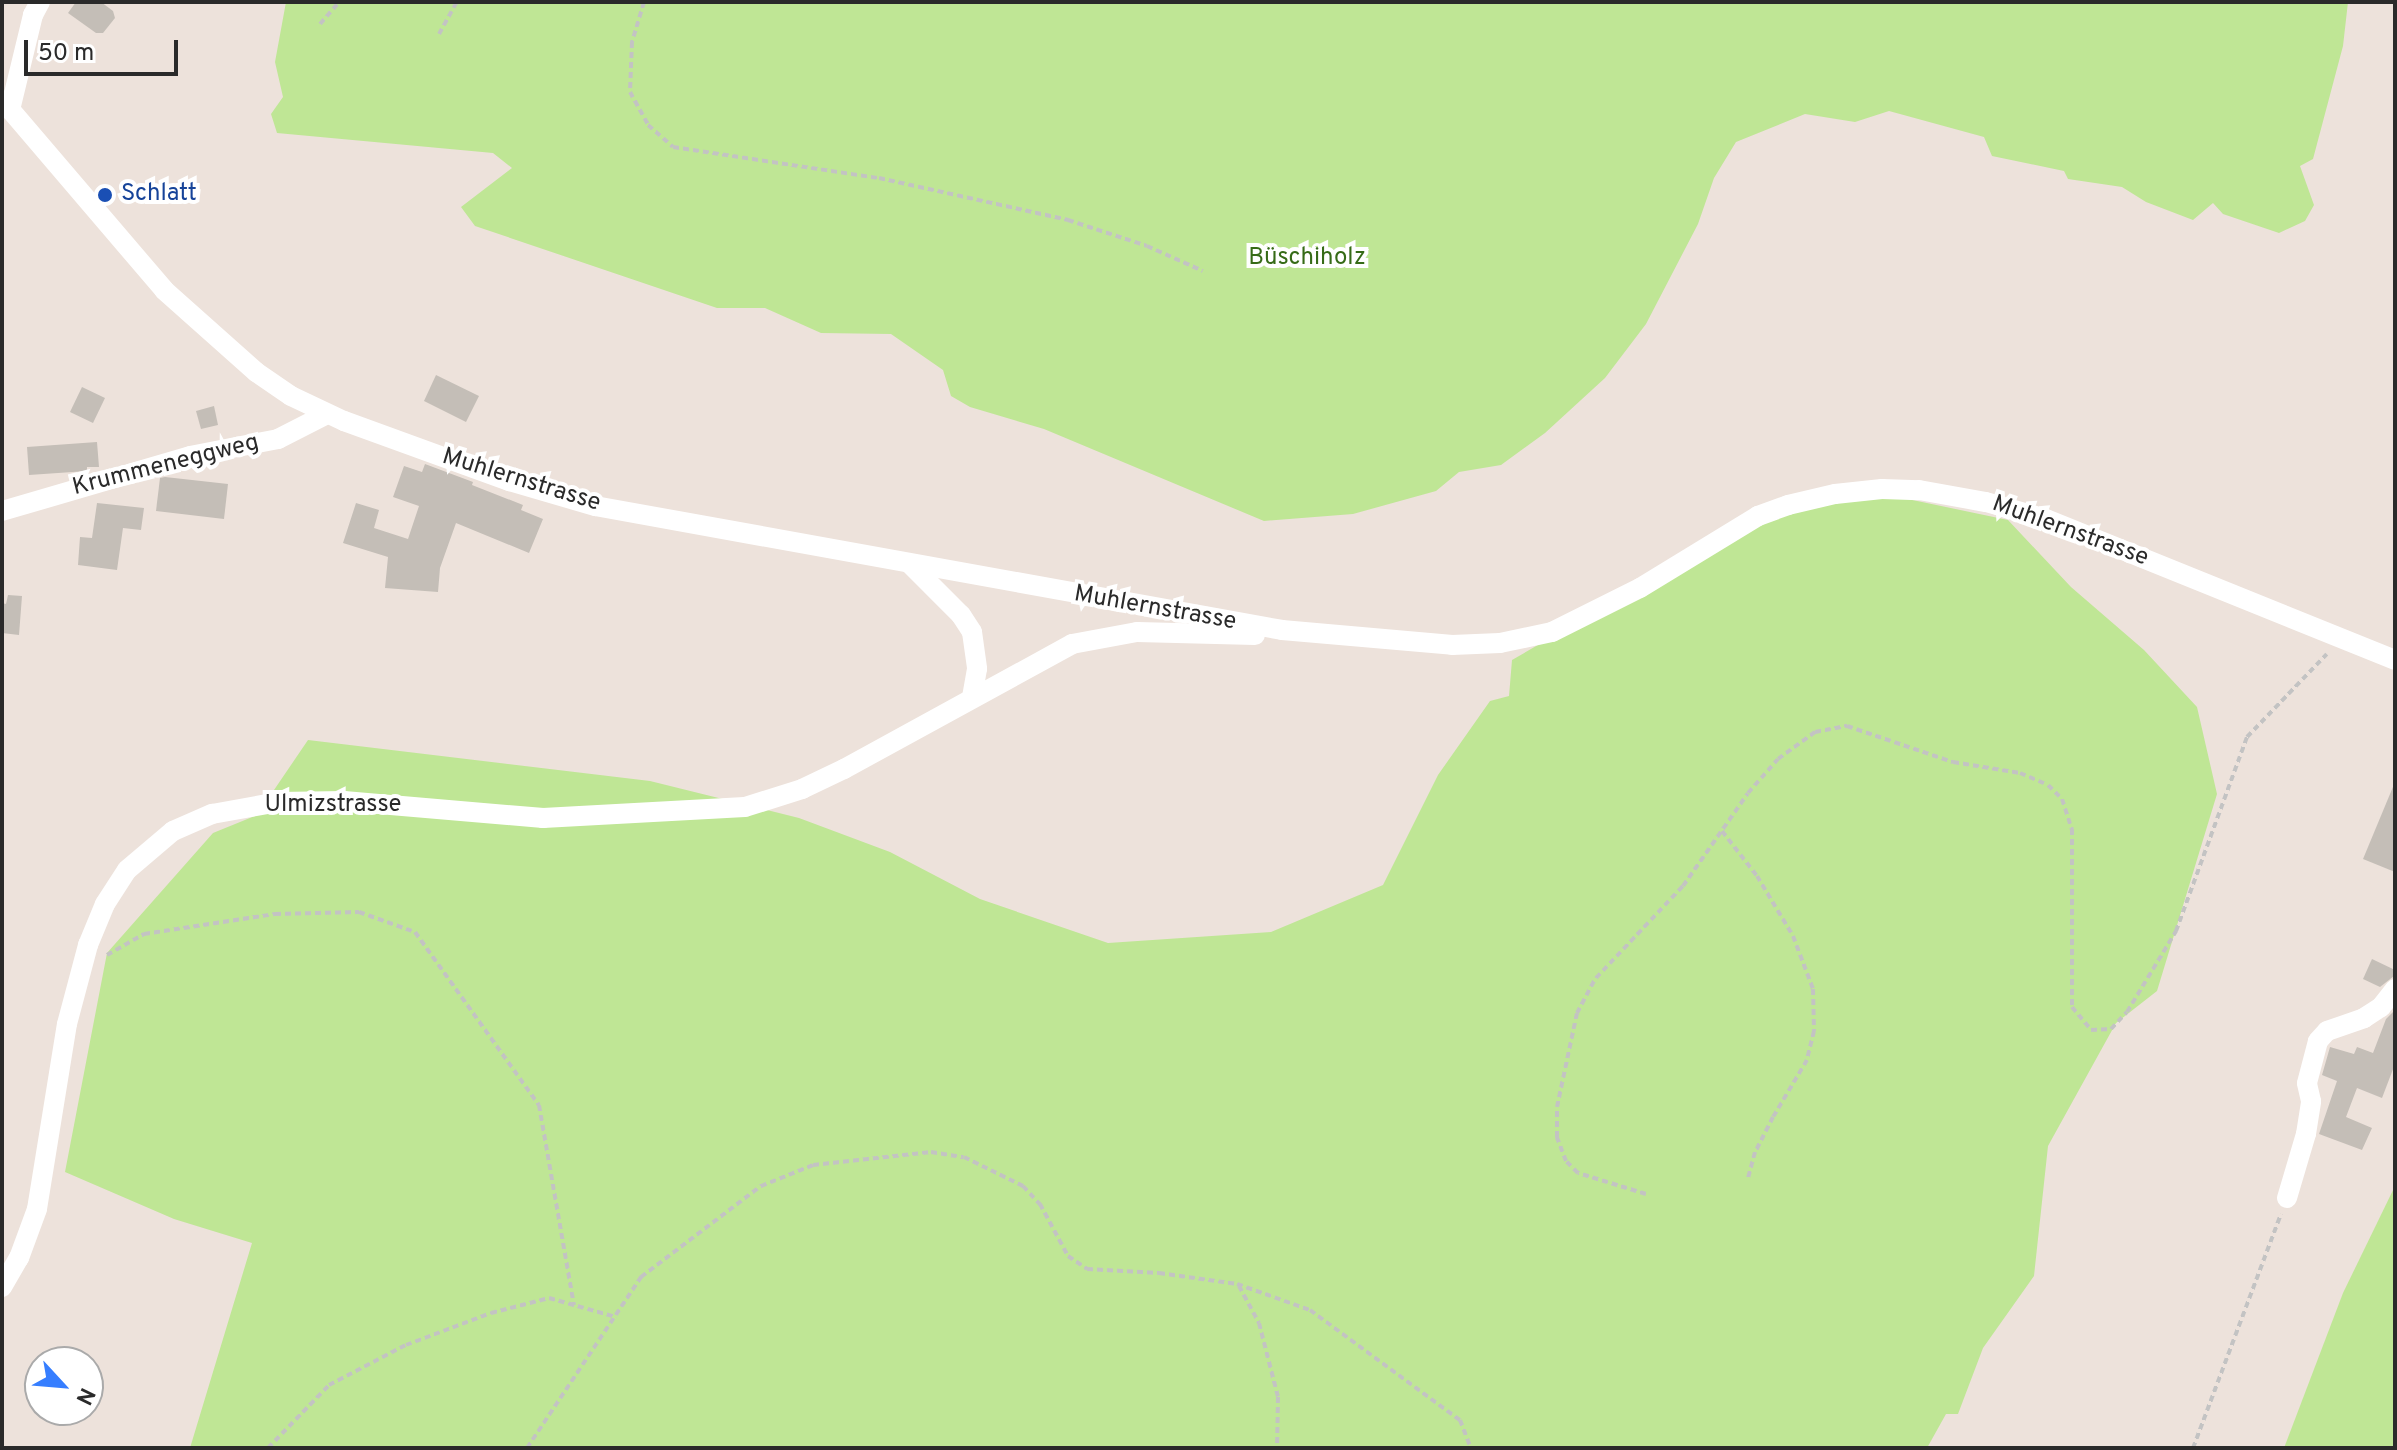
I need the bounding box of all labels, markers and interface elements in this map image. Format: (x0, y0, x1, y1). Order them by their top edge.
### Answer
scale bar (28, 24, 182, 74)
text: 50 m (38, 39, 94, 69)
place label: Schlatt (121, 181, 197, 209)
marker: Schlatt (96, 186, 114, 204)
park label: Büschiholz (1248, 245, 1366, 273)
street label: Krummeneggweg (70, 429, 262, 503)
street label: Muhlernstrasse (438, 443, 604, 519)
street label: Muhlernstrasse (1988, 490, 2152, 574)
street label: Muhlernstrasse (1072, 581, 1238, 637)
street label: Ulmizstrasse (265, 792, 401, 820)
north arrow (24, 1346, 104, 1426)
text: N (69, 1383, 100, 1409)

